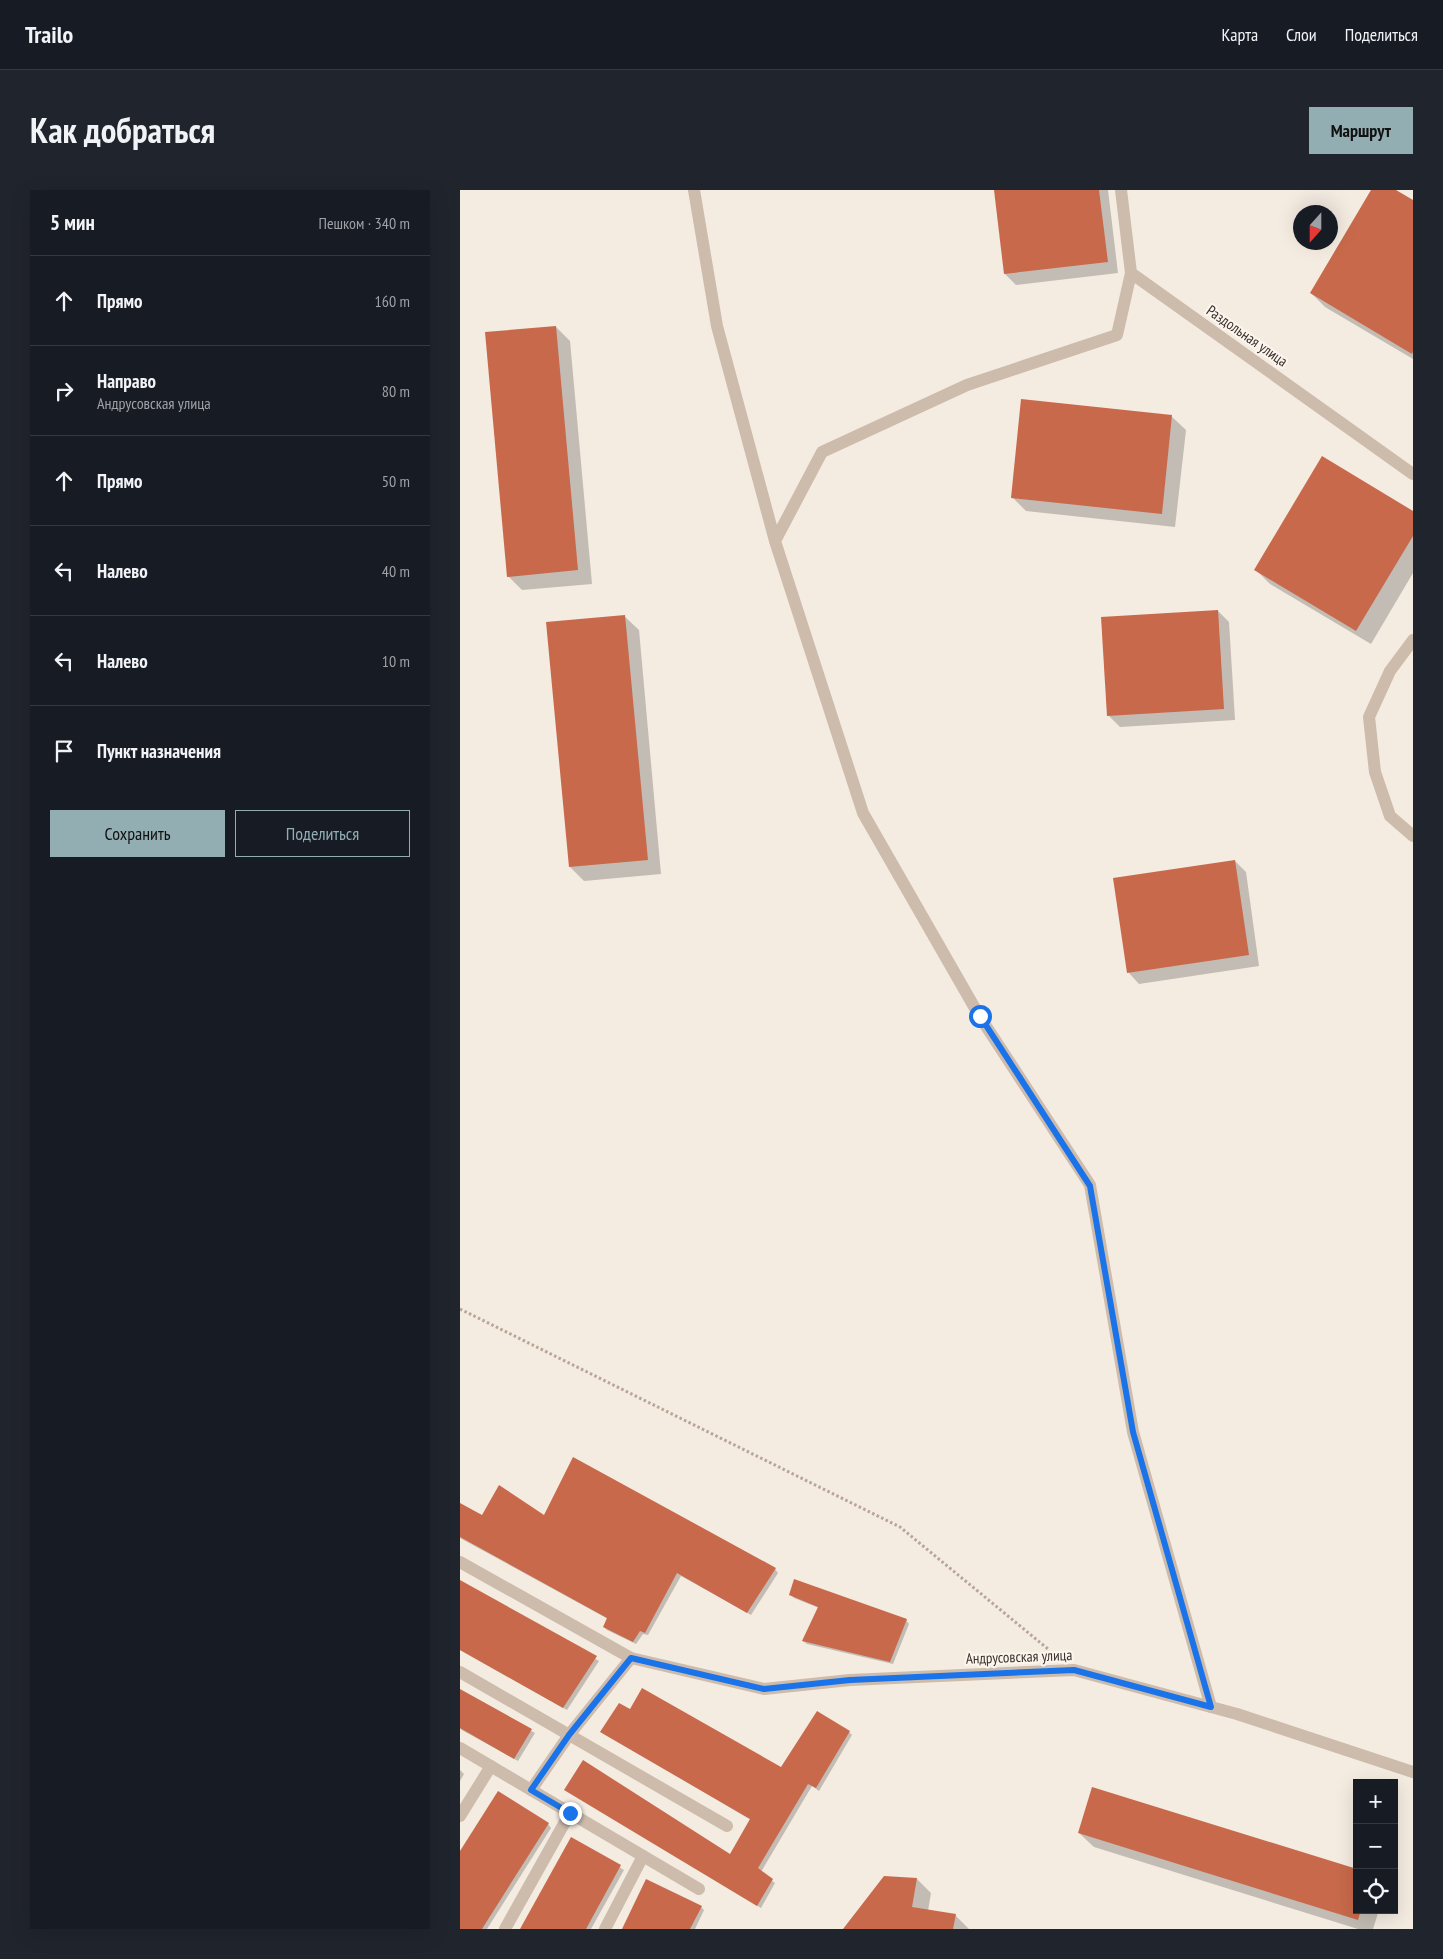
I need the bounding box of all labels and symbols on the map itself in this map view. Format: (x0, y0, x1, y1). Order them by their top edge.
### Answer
north arrow (1293, 205, 1338, 250)
street label: Раздольная улица (1203, 301, 1292, 371)
route start (969, 1005, 992, 1028)
street label: Андрусовская улица (965, 1645, 1073, 1668)
route end (559, 1802, 582, 1825)

